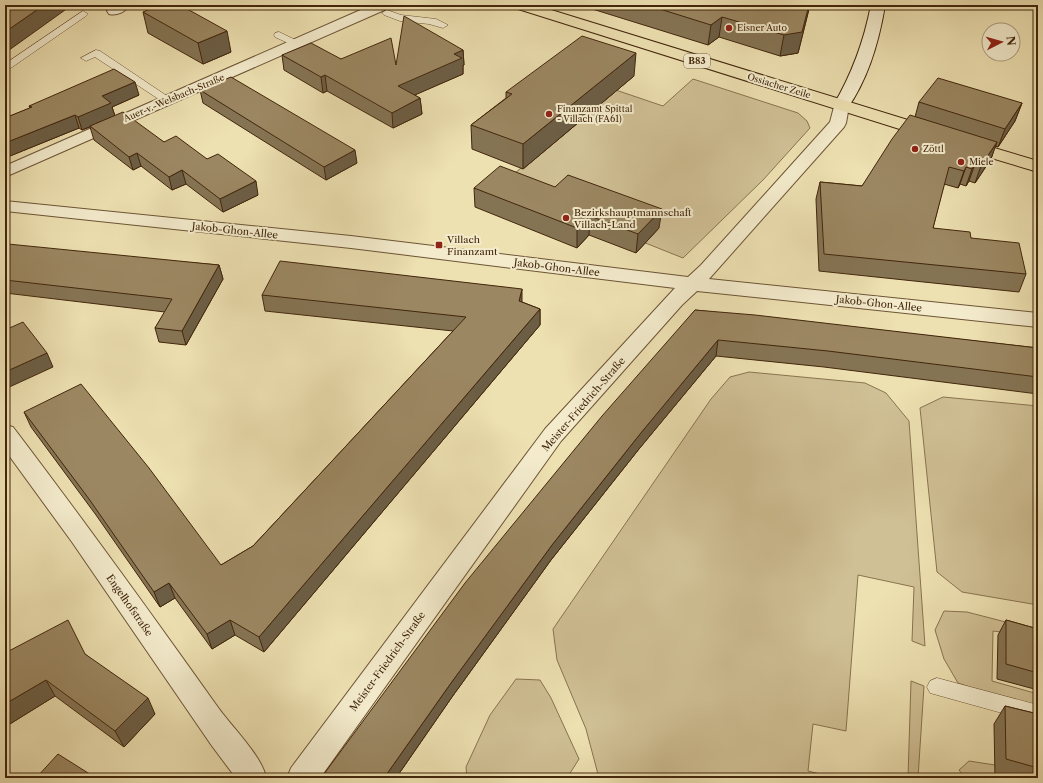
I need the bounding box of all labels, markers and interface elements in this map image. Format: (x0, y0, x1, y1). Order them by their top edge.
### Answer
place label: Eisner Auto (737, 22, 787, 33)
north arrow (981, 22, 1021, 62)
marker: Eisner Auto (724, 23, 734, 33)
text: N (1003, 35, 1018, 47)
road number: B83 (684, 54, 710, 68)
street label: Auer-v.-Welsbach-Straße (121, 71, 226, 124)
street label: Ossiacher Zeile (746, 71, 812, 100)
place label: Finanzamt Spittal - Villach (FA61) (557, 103, 633, 124)
marker: Finanzamt Spittal - Villach (FA61) (544, 109, 554, 119)
place label: Zöttl (923, 143, 944, 154)
marker: Zöttl (910, 144, 920, 154)
place label: Miele (969, 156, 994, 167)
marker: Miele (956, 157, 966, 167)
place label: Bezirkshauptmannschaft Villach-Land (573, 206, 692, 231)
marker: Bezirkshauptmannschaft Villach-Land (561, 213, 571, 223)
street label: Jakob-Ghon-Allee (189, 219, 279, 242)
place label: Villach Finanzamt (446, 233, 498, 258)
marker: Villach Finanzamt (434, 240, 444, 250)
street label: Jakob-Ghon-Allee (511, 256, 601, 279)
street label: Jakob-Ghon-Allee (833, 292, 923, 315)
street label: Meister-Friedrich-Straße (539, 354, 628, 454)
street label: Engelhofstraße (103, 572, 156, 639)
street label: Meister-Friedrich-Straße (347, 608, 428, 714)

